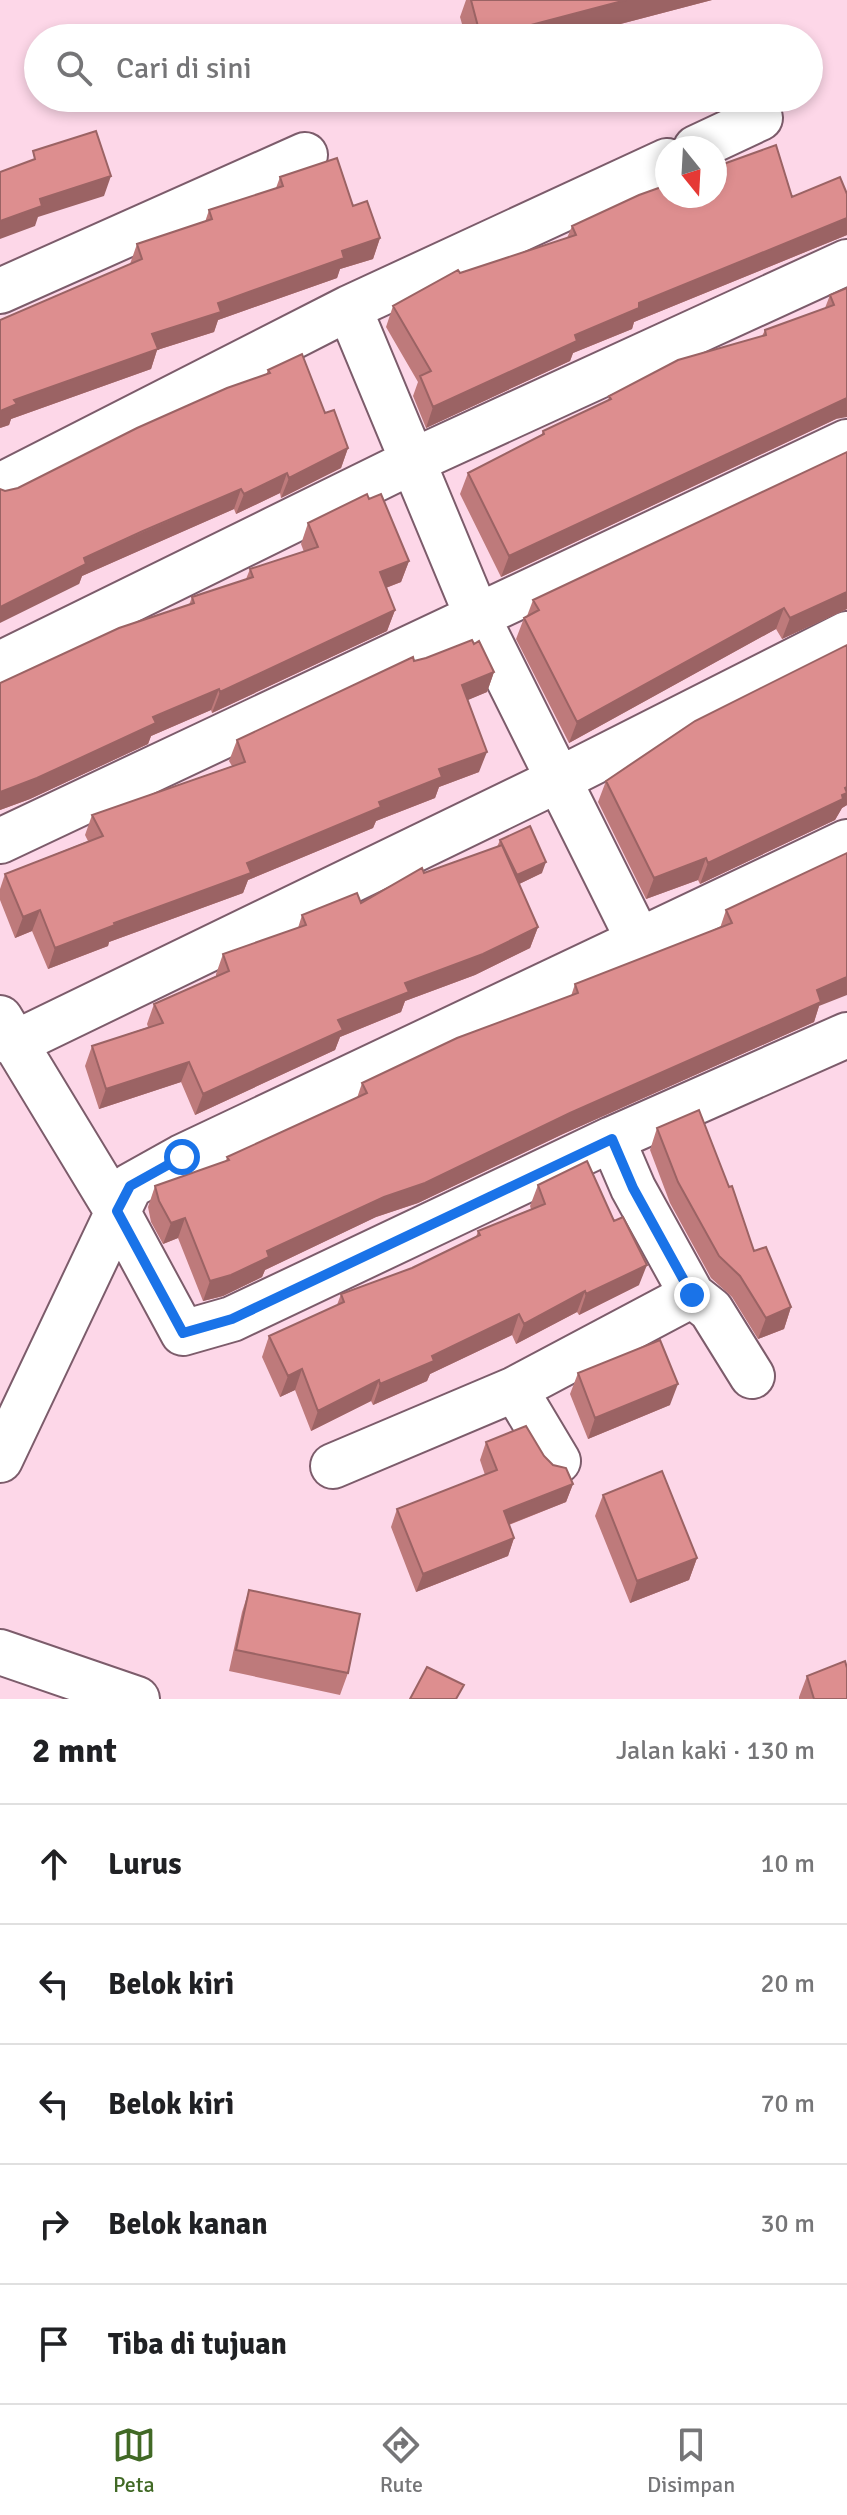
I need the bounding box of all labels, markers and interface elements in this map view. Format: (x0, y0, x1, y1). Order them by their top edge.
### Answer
search box (24, 24, 823, 112)
icon: search (52, 46, 96, 90)
text: Cari di sini (116, 50, 252, 87)
north arrow (655, 136, 727, 208)
route start (164, 1139, 200, 1175)
route end (674, 1277, 710, 1313)
text: 2 mnt (32, 1730, 117, 1772)
text: Jalan kaki · 130 m (616, 1735, 815, 1767)
icon: ahead (32, 1842, 76, 1886)
text: Lurus (108, 1846, 182, 1883)
text: 10 m (760, 1848, 815, 1880)
icon: left (32, 1962, 76, 2006)
text: Belok kiri (108, 1966, 234, 2003)
text: 20 m (760, 1968, 815, 2000)
icon: left (32, 2082, 76, 2126)
text: Belok kiri (108, 2086, 234, 2123)
text: 70 m (760, 2088, 815, 2120)
icon: right (32, 2202, 76, 2246)
text: Belok kanan (108, 2206, 268, 2243)
text: 30 m (760, 2208, 815, 2240)
icon: arrive (32, 2322, 76, 2366)
text: Tiba di tujuan (108, 2326, 287, 2363)
tab: Peta (112, 2423, 156, 2498)
tab: Rute (379, 2423, 423, 2498)
tab: Disimpan (647, 2423, 735, 2498)

